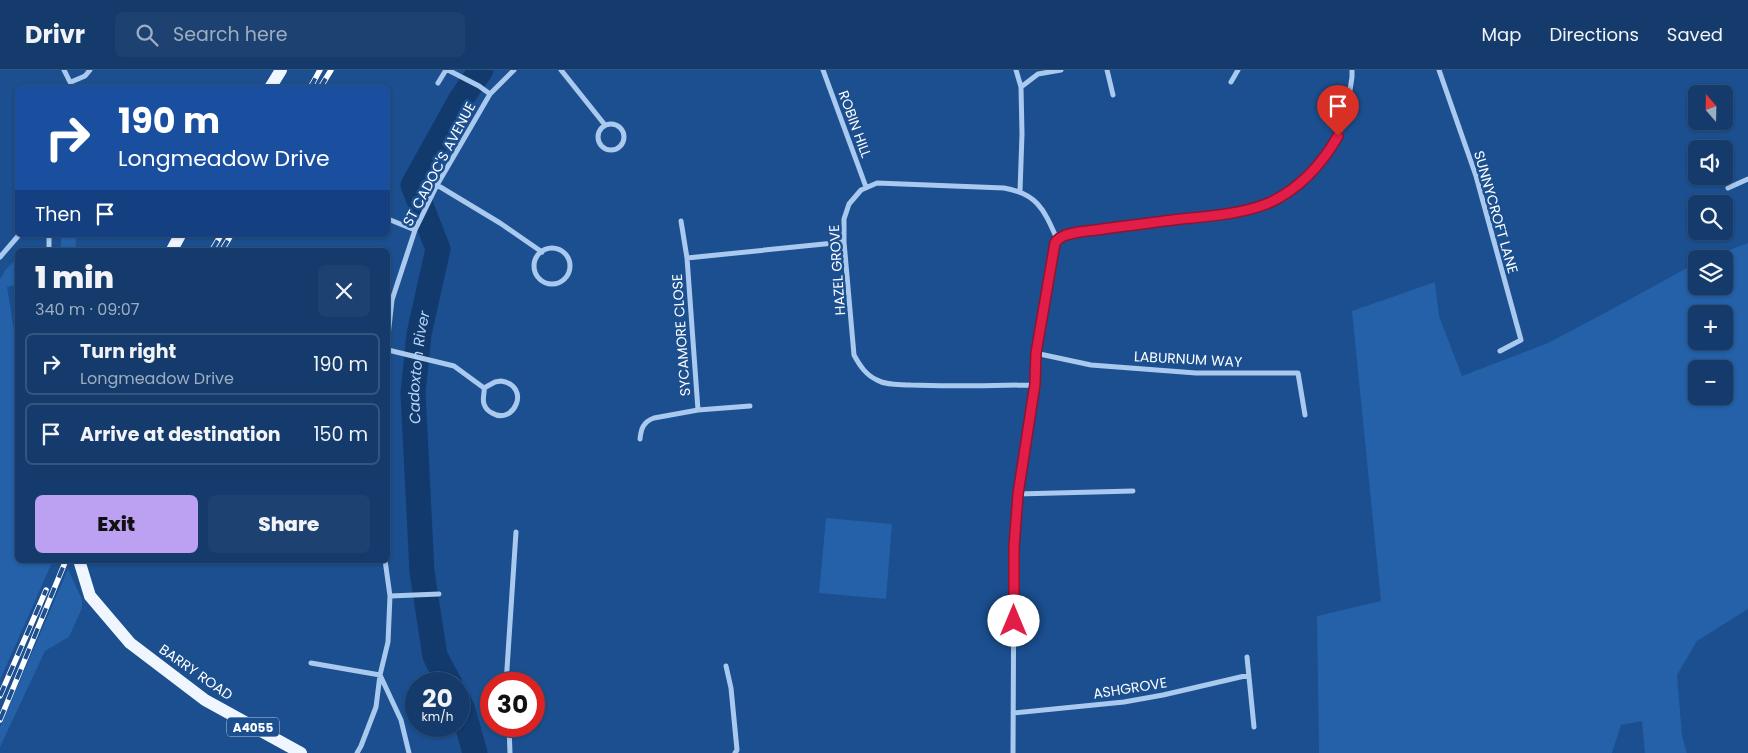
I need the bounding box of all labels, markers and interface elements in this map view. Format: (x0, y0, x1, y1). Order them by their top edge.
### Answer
search box (115, 12, 465, 57)
text: Drivr (25, 18, 85, 51)
icon: search (133, 21, 161, 49)
text: Search here (173, 21, 288, 48)
text: Map (1482, 22, 1521, 47)
text: Directions (1549, 22, 1639, 47)
text: Saved (1667, 22, 1723, 47)
pin (1317, 85, 1359, 136)
north arrow (1688, 85, 1732, 130)
map controls (1688, 85, 1733, 405)
street label: ROBIN HILL (834, 88, 876, 160)
icon: arrive (1324, 92, 1352, 120)
text: 190 m (118, 96, 220, 145)
street label: ST CADOC'S AVENUE (398, 98, 480, 230)
icon: right (35, 105, 100, 170)
button: sound (1688, 140, 1733, 185)
text: Longmeadow Drive (118, 143, 330, 174)
street label: SUNNYCROFT LANE (1469, 148, 1523, 276)
button: search (1688, 195, 1733, 240)
icon: arrive (91, 200, 119, 228)
text: Then (35, 201, 81, 228)
street label: HAZEL GROVE (824, 224, 850, 316)
button: layers (1688, 250, 1733, 295)
text: 1 min (35, 256, 114, 299)
button: close (318, 265, 370, 317)
street label: SYCAMORE CLOSE (667, 273, 695, 397)
text: 340 m · 09:07 (35, 298, 140, 321)
button: + (1688, 305, 1733, 350)
water label: Cadoxton River (402, 308, 435, 424)
text: Turn right (80, 338, 176, 365)
street label: LABURNUM WAY (1133, 346, 1243, 372)
icon: right (37, 350, 65, 378)
text: 190 m (313, 351, 368, 378)
button: − (1688, 360, 1733, 405)
text: Longmeadow Drive (80, 367, 234, 390)
icon: arrive (37, 420, 65, 448)
text: Arrive at destination (80, 421, 281, 448)
text: 150 m (313, 421, 368, 448)
button: Exit (35, 495, 198, 553)
button: Share (208, 495, 370, 553)
position arrow (987, 594, 1039, 646)
street label: BARRY ROAD (155, 639, 237, 705)
speed limit sign: 30 (480, 672, 545, 737)
street label: ASHGROVE (1092, 672, 1168, 704)
text: 20 (422, 681, 453, 716)
text: km/h (422, 708, 453, 725)
road number: A4055 (227, 718, 279, 736)

